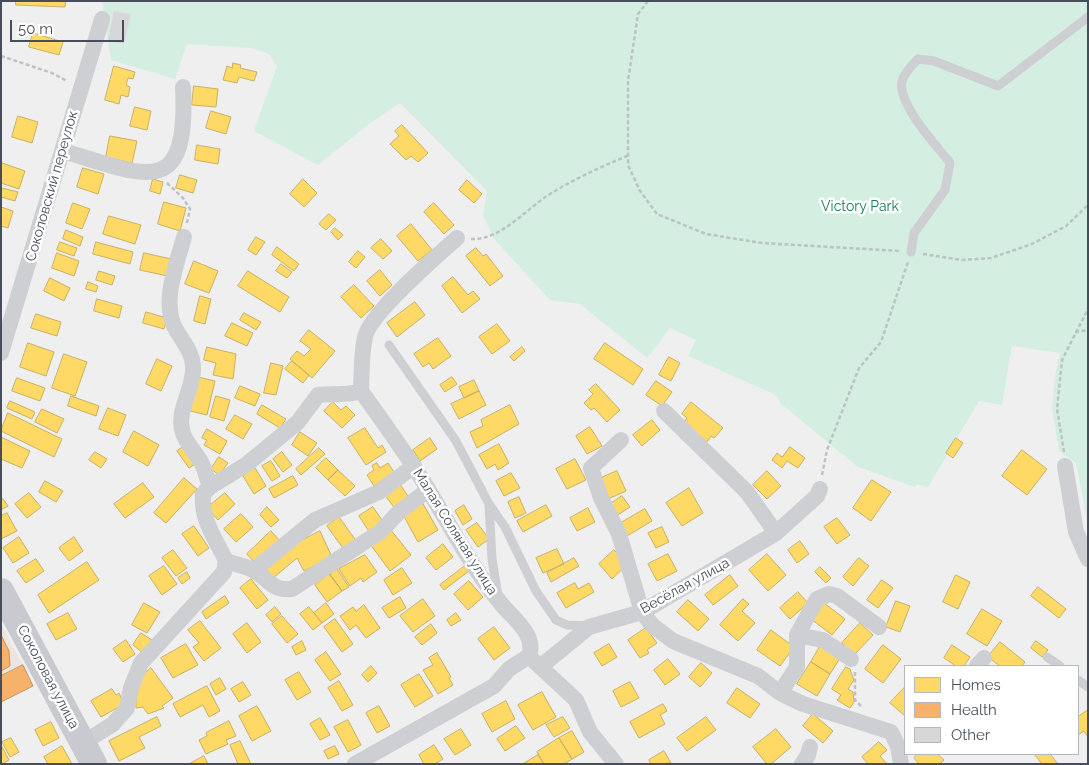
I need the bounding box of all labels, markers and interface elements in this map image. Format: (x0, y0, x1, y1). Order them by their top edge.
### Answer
scale bar (12, 10, 126, 42)
text: 50 m (18, 20, 53, 38)
street label: Соколовский переулок (22, 109, 82, 263)
park label: Victory Park (821, 199, 899, 215)
street label: Малая Соляная улица (409, 466, 501, 598)
street label: Весёлая улица (637, 555, 733, 617)
street label: Соколовая улица (14, 622, 82, 732)
legend (904, 665, 1079, 755)
text: Homes (951, 676, 1001, 694)
text: Health (951, 701, 997, 719)
text: Other (951, 726, 990, 744)

